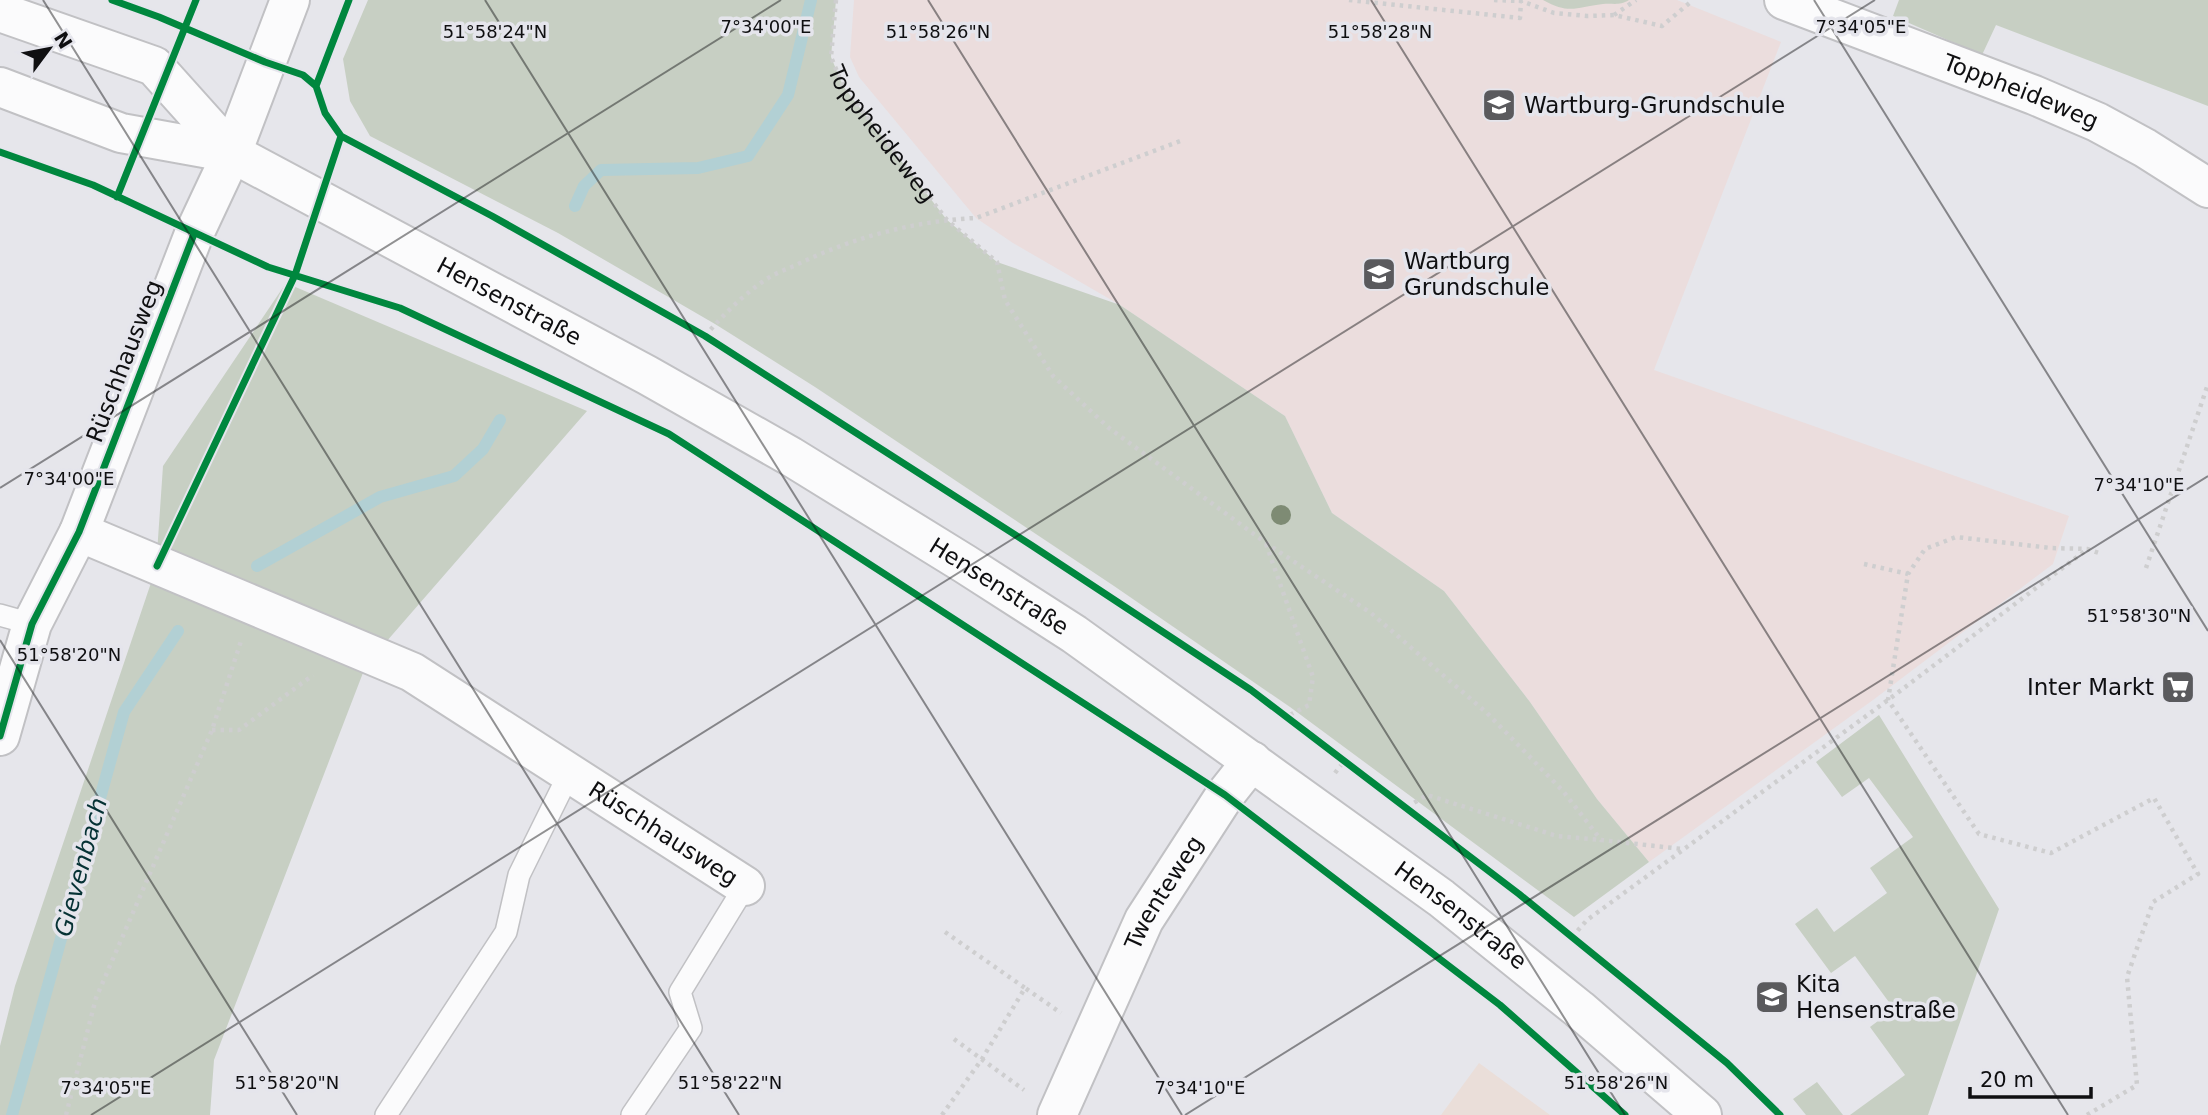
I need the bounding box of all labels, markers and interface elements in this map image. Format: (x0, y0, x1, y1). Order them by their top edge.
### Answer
north arrow (14, 14, 84, 84)
text: 7°34'00"E (721, 16, 811, 37)
text: 7°34'05"E (1816, 16, 1906, 37)
text: 51°58'24"N (443, 21, 547, 42)
text: 51°58'26"N (886, 21, 990, 42)
text: 51°58'28"N (1328, 21, 1432, 42)
text: N (50, 27, 77, 53)
street label: Toppheideweg (1939, 48, 2103, 134)
street label: Toppheideweg (823, 61, 941, 208)
school or university icon: Wartburg-Grundschule (1480, 86, 1518, 124)
place label: Wartburg-Grundschule (1524, 92, 1785, 118)
place label: Wartburg Grundschule (1404, 248, 1549, 300)
street label: Hensenstraße (433, 252, 586, 350)
school or university icon: Wartburg Grundschule (1360, 255, 1398, 293)
street label: Rüschhausweg (81, 276, 167, 446)
text: 7°34'00"E (24, 468, 114, 489)
text: 7°34'10"E (2094, 474, 2184, 495)
street label: Hensenstraße (925, 532, 1074, 640)
text: 51°58'30"N (2087, 605, 2191, 626)
text: 51°58'20"N (17, 644, 121, 665)
supermarket icon: Inter Markt (2159, 668, 2197, 706)
place label: Inter Markt (2027, 674, 2154, 700)
street label: Rüschhausweg (584, 776, 743, 891)
water label: Gievenbach (49, 795, 113, 939)
street label: Twenteweg (1119, 831, 1208, 954)
street label: Hensenstraße (1390, 856, 1532, 975)
place label: Kita Hensenstraße (1796, 971, 1956, 1023)
school or university icon: Kita Hensenstraße (1753, 978, 1791, 1016)
scale bar (1970, 1056, 2091, 1100)
text: 20 m (1980, 1068, 2034, 1092)
text: 51°58'20"N (235, 1072, 339, 1093)
text: 51°58'22"N (678, 1072, 782, 1093)
text: 51°58'26"N (1564, 1072, 1668, 1093)
text: 7°34'05"E (61, 1077, 151, 1098)
text: 7°34'10"E (1155, 1077, 1245, 1098)

